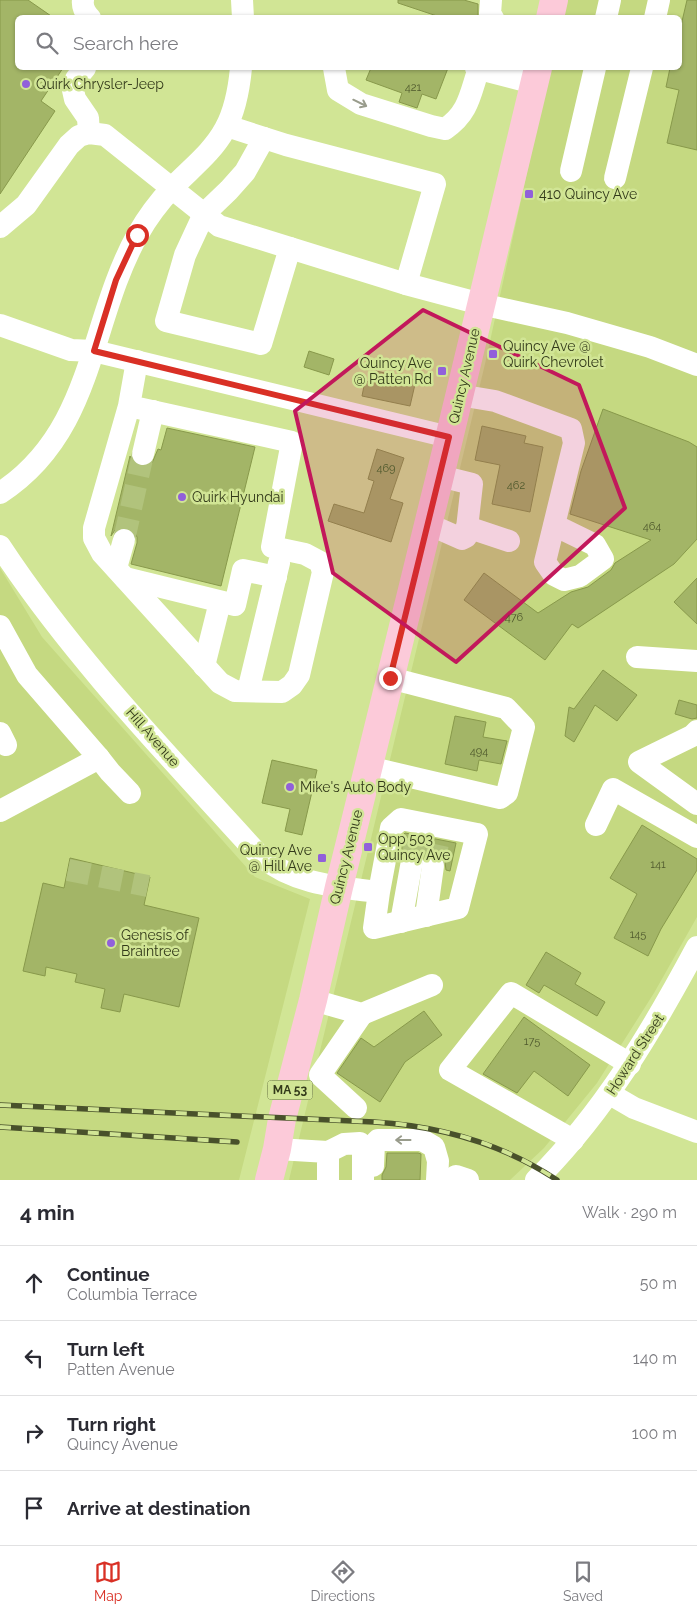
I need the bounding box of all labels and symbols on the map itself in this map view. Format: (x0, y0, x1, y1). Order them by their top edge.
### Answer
place label: Quirk Chrysler-Jeep (36, 76, 164, 92)
marker: Quirk Chrysler-Jeep (20, 78, 32, 90)
house number: 421 (405, 81, 422, 94)
one-way arrow (353, 98, 368, 108)
place label: 410 Quincy Ave (539, 186, 637, 202)
marker: 410 Quincy Ave (523, 188, 535, 200)
route start (126, 224, 149, 247)
street label: Quincy Avenue (445, 327, 483, 425)
place label: Quincy Ave @ Quirk Chevrolet (503, 338, 604, 370)
marker: Quincy Ave @ Quirk Chevrolet (487, 348, 499, 360)
place label: Quincy Ave @ Patten Rd (354, 355, 432, 387)
marker: Quincy Ave @ Patten Rd (436, 365, 448, 377)
house number: 469 (376, 462, 396, 475)
house number: 462 (507, 479, 525, 492)
place label: Quirk Hyundai (192, 489, 284, 505)
marker: Quirk Hyundai (176, 491, 188, 503)
house number: 464 (643, 520, 661, 533)
house number: 476 (505, 611, 524, 624)
route end (379, 667, 402, 690)
street label: Hill Avenue (123, 704, 183, 770)
house number: 494 (470, 745, 488, 758)
place label: Mike's Auto Body (300, 779, 411, 795)
marker: Mike's Auto Body (284, 781, 296, 793)
street label: Quincy Avenue (326, 808, 366, 906)
place label: Opp 503 Quincy Ave (378, 831, 450, 863)
marker: Opp 503 Quincy Ave (362, 841, 374, 853)
place label: Quincy Ave @ Hill Ave (240, 842, 312, 874)
marker: Quincy Ave @ Hill Ave (316, 852, 328, 864)
house number: 141 (650, 858, 666, 871)
place label: Genesis of Braintree (121, 927, 190, 959)
house number: 145 (630, 928, 646, 941)
marker: Genesis of Braintree (105, 937, 117, 949)
street label: Howard Street (603, 1010, 667, 1097)
house number: 175 (524, 1035, 540, 1048)
road number: MA 53 (268, 1080, 312, 1100)
one-way arrow (395, 1135, 412, 1145)

